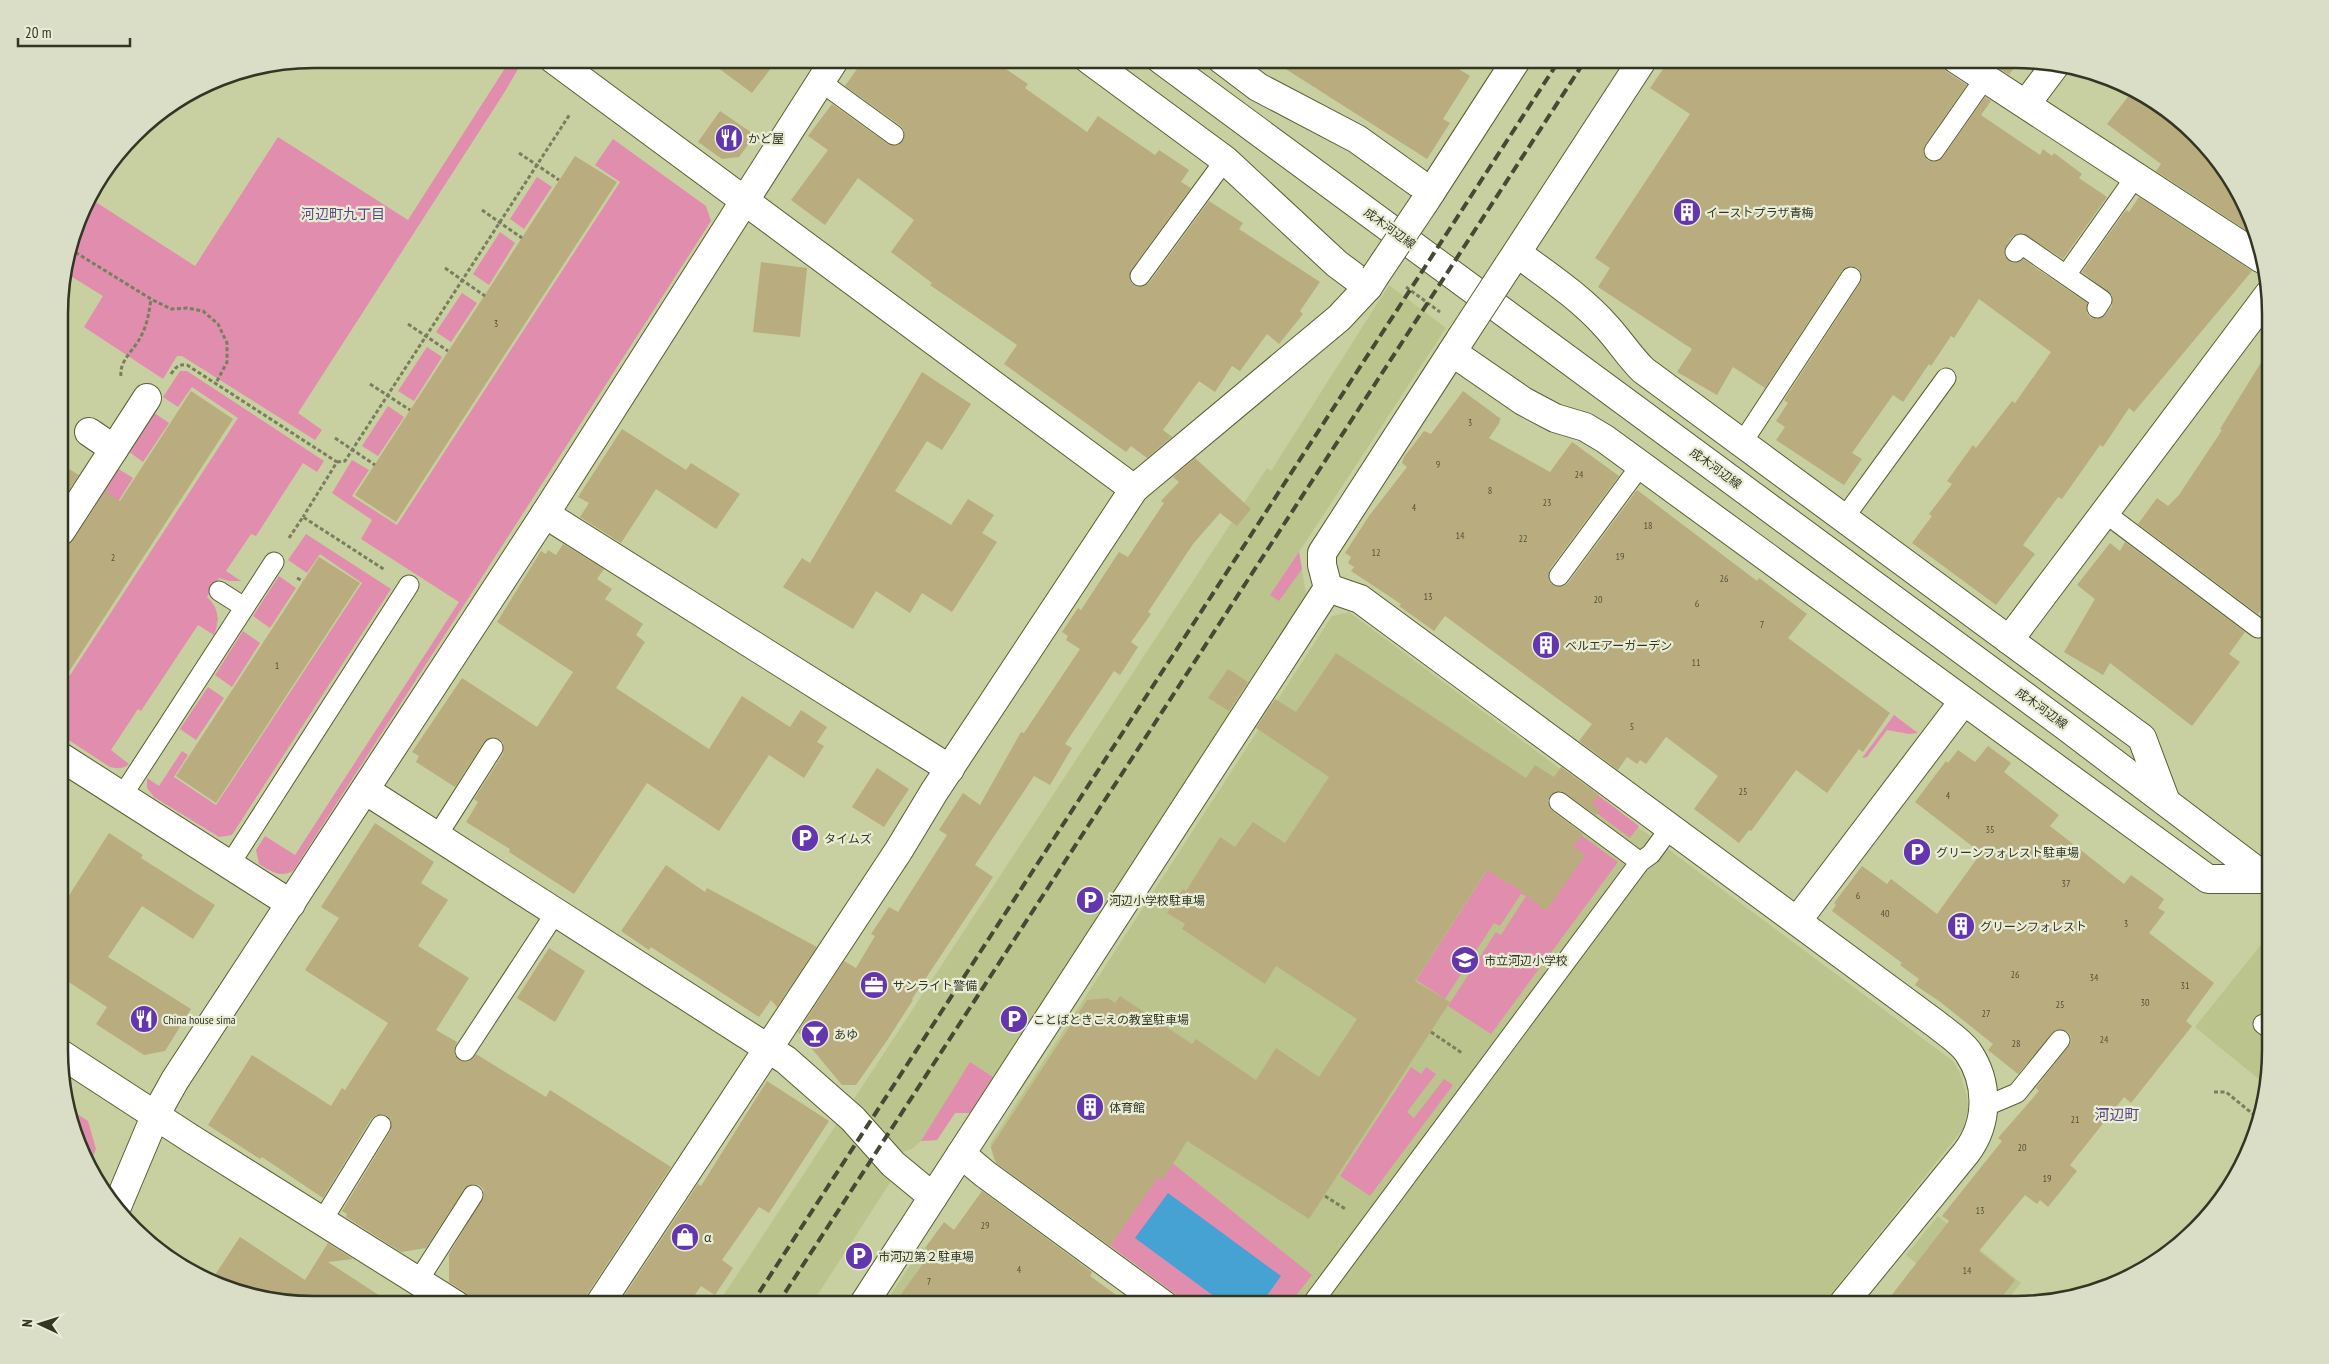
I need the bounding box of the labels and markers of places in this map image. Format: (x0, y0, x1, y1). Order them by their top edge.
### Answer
restaurant icon: かど屋 (714, 123, 744, 153)
place label: かど屋 (748, 131, 784, 146)
building icon: イーストプラザ青梅 (1672, 197, 1702, 227)
place label: イーストプラザ青梅 (1706, 205, 1813, 220)
building icon: ベルエアーガーデン (1531, 630, 1561, 660)
place label: ベルエアーガーデン (1565, 638, 1672, 653)
parking icon: タイムズ (790, 823, 820, 853)
place label: タイムズ (824, 831, 872, 846)
parking icon: グリーンフォレスト駐車場 (1902, 837, 1932, 867)
place label: グリーンフォレスト駐車場 (1936, 845, 2079, 860)
parking icon: 河辺小学校駐車場 (1075, 885, 1105, 915)
place label: 河辺小学校駐車場 (1109, 893, 1205, 908)
building icon: グリーンフォレスト (1946, 911, 1976, 941)
place label: グリーンフォレスト (1980, 919, 2087, 934)
school or university icon: 市立河辺小学校 (1450, 945, 1480, 975)
place label: 市立河辺小学校 (1484, 953, 1568, 968)
office icon: サンライト警備 (859, 970, 889, 1000)
place label: サンライト警備 (893, 978, 977, 993)
restaurant icon: China house sima (129, 1004, 159, 1034)
parking icon: ことばときこえの教室駐車場 (999, 1004, 1029, 1034)
place label: China house sima (163, 1012, 236, 1027)
place label: ことばときこえの教室駐車場 (1033, 1012, 1189, 1027)
bar icon: あゆ (800, 1019, 830, 1049)
place label: あゆ (834, 1027, 858, 1042)
building icon: 体育館 (1075, 1092, 1105, 1122)
place label: 体育館 (1109, 1100, 1145, 1115)
shop icon: α (670, 1222, 700, 1252)
place label: α (704, 1230, 712, 1245)
parking icon: 市河辺第２駐車場 (844, 1241, 874, 1271)
place label: 市河辺第２駐車場 (878, 1249, 974, 1264)

